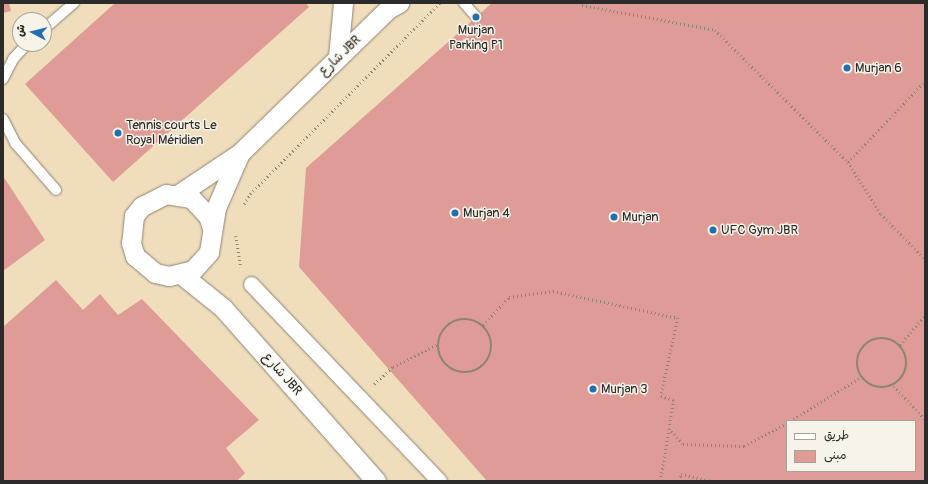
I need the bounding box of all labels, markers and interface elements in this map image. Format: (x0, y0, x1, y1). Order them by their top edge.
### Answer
north arrow (12, 12, 52, 52)
marker: Murjan Parking P1 (471, 12, 481, 22)
place label: Murjan Parking P1 (449, 23, 503, 54)
text: ش (13, 24, 28, 37)
street label: شارع JBR (316, 32, 364, 80)
place label: Murjan 6 (855, 60, 902, 76)
marker: Murjan 6 (842, 63, 852, 73)
place label: Tennis courts Le Royal Méridien (126, 118, 217, 149)
marker: Tennis courts Le Royal Méridien (113, 128, 123, 138)
place label: Murjan 4 (463, 205, 510, 221)
marker: Murjan 4 (450, 208, 460, 218)
place label: Murjan (622, 209, 659, 225)
marker: Murjan (609, 212, 619, 222)
place label: UFC Gym JBR (721, 222, 798, 238)
marker: UFC Gym JBR (708, 225, 718, 235)
street label: شارع JBR (259, 349, 305, 399)
place label: Murjan 3 (601, 381, 648, 397)
marker: Murjan 3 (588, 384, 598, 394)
legend (786, 420, 916, 472)
text: طريق (824, 428, 849, 443)
text: مبنى (824, 448, 847, 463)

